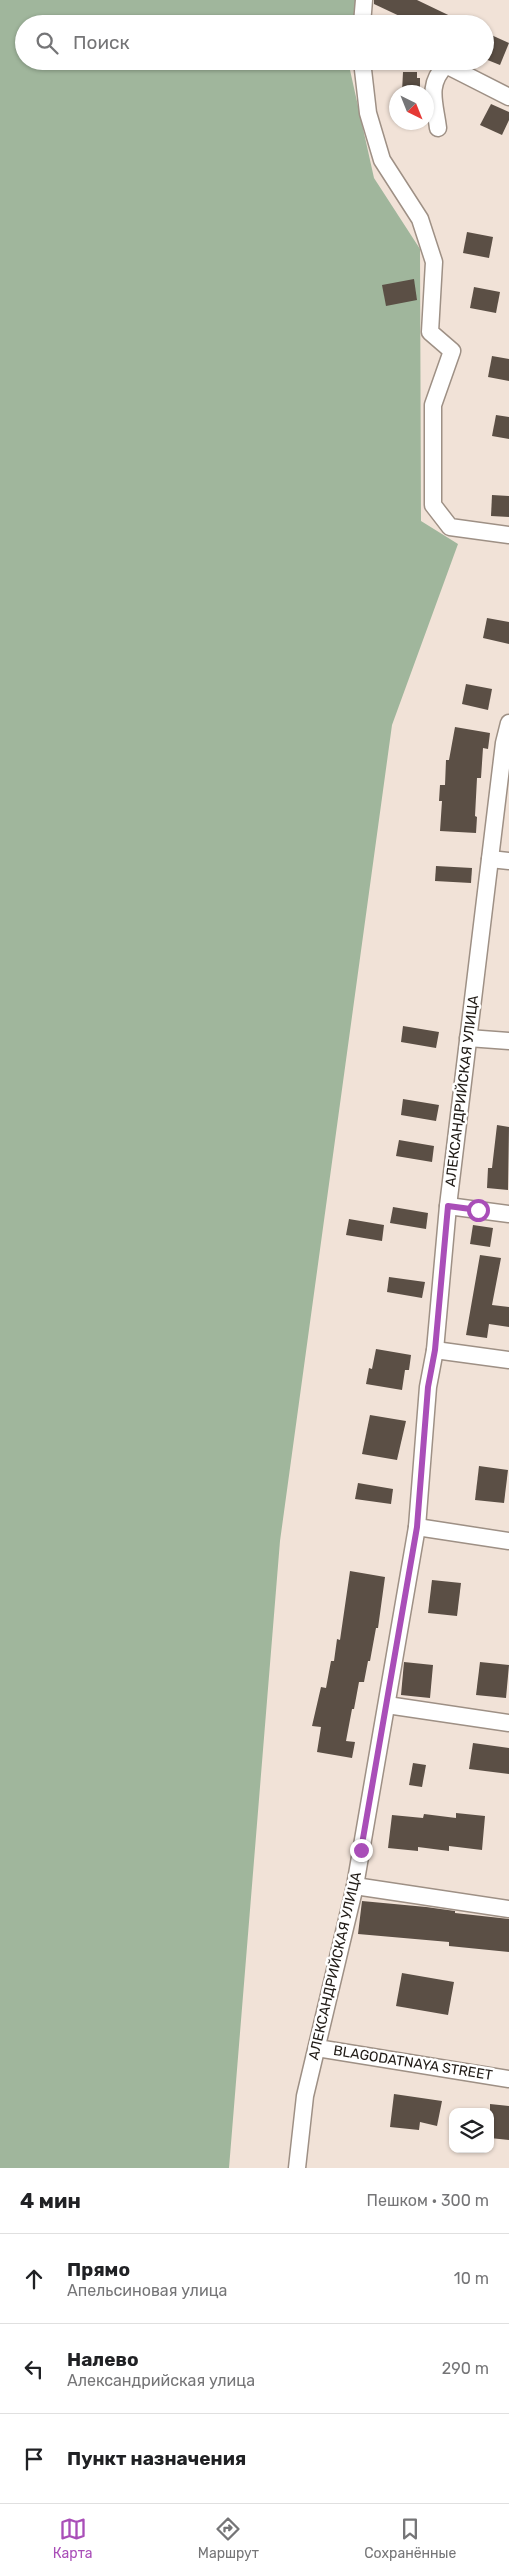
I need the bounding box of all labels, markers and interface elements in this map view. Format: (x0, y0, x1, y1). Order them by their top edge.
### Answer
search box (15, 15, 494, 70)
icon: search (33, 29, 61, 57)
text: Поиск (73, 31, 130, 54)
north arrow (389, 85, 434, 130)
street label: АЛЕКСАНДРИЙСКАЯ УЛИЦА (441, 994, 482, 1188)
route start (467, 1199, 490, 1222)
route end (350, 1839, 373, 1862)
street label: АЛЕКСАНДРИЙСКАЯ УЛИЦА (304, 1869, 365, 2062)
street label: BLAGODATNAYA STREET (332, 2042, 494, 2084)
map controls (449, 2108, 494, 2153)
button: layers (449, 2108, 494, 2153)
text: 4 мин (20, 2188, 81, 2213)
text: Пешком · 300 m (367, 2191, 489, 2210)
text: Прямо (67, 2258, 130, 2281)
icon: ahead (20, 2265, 48, 2293)
text: 10 m (454, 2269, 489, 2288)
text: Апельсиновая улица (67, 2281, 227, 2300)
text: Налево (67, 2348, 139, 2371)
icon: left (20, 2355, 48, 2383)
text: 290 m (442, 2359, 489, 2378)
text: Александрийская улица (67, 2371, 255, 2390)
icon: arrive (20, 2445, 48, 2473)
text: Пункт назначения (67, 2447, 246, 2470)
tab: Карта (53, 2515, 93, 2562)
tab: Маршрут (198, 2515, 259, 2562)
tab: Сохранённые (364, 2515, 456, 2562)

